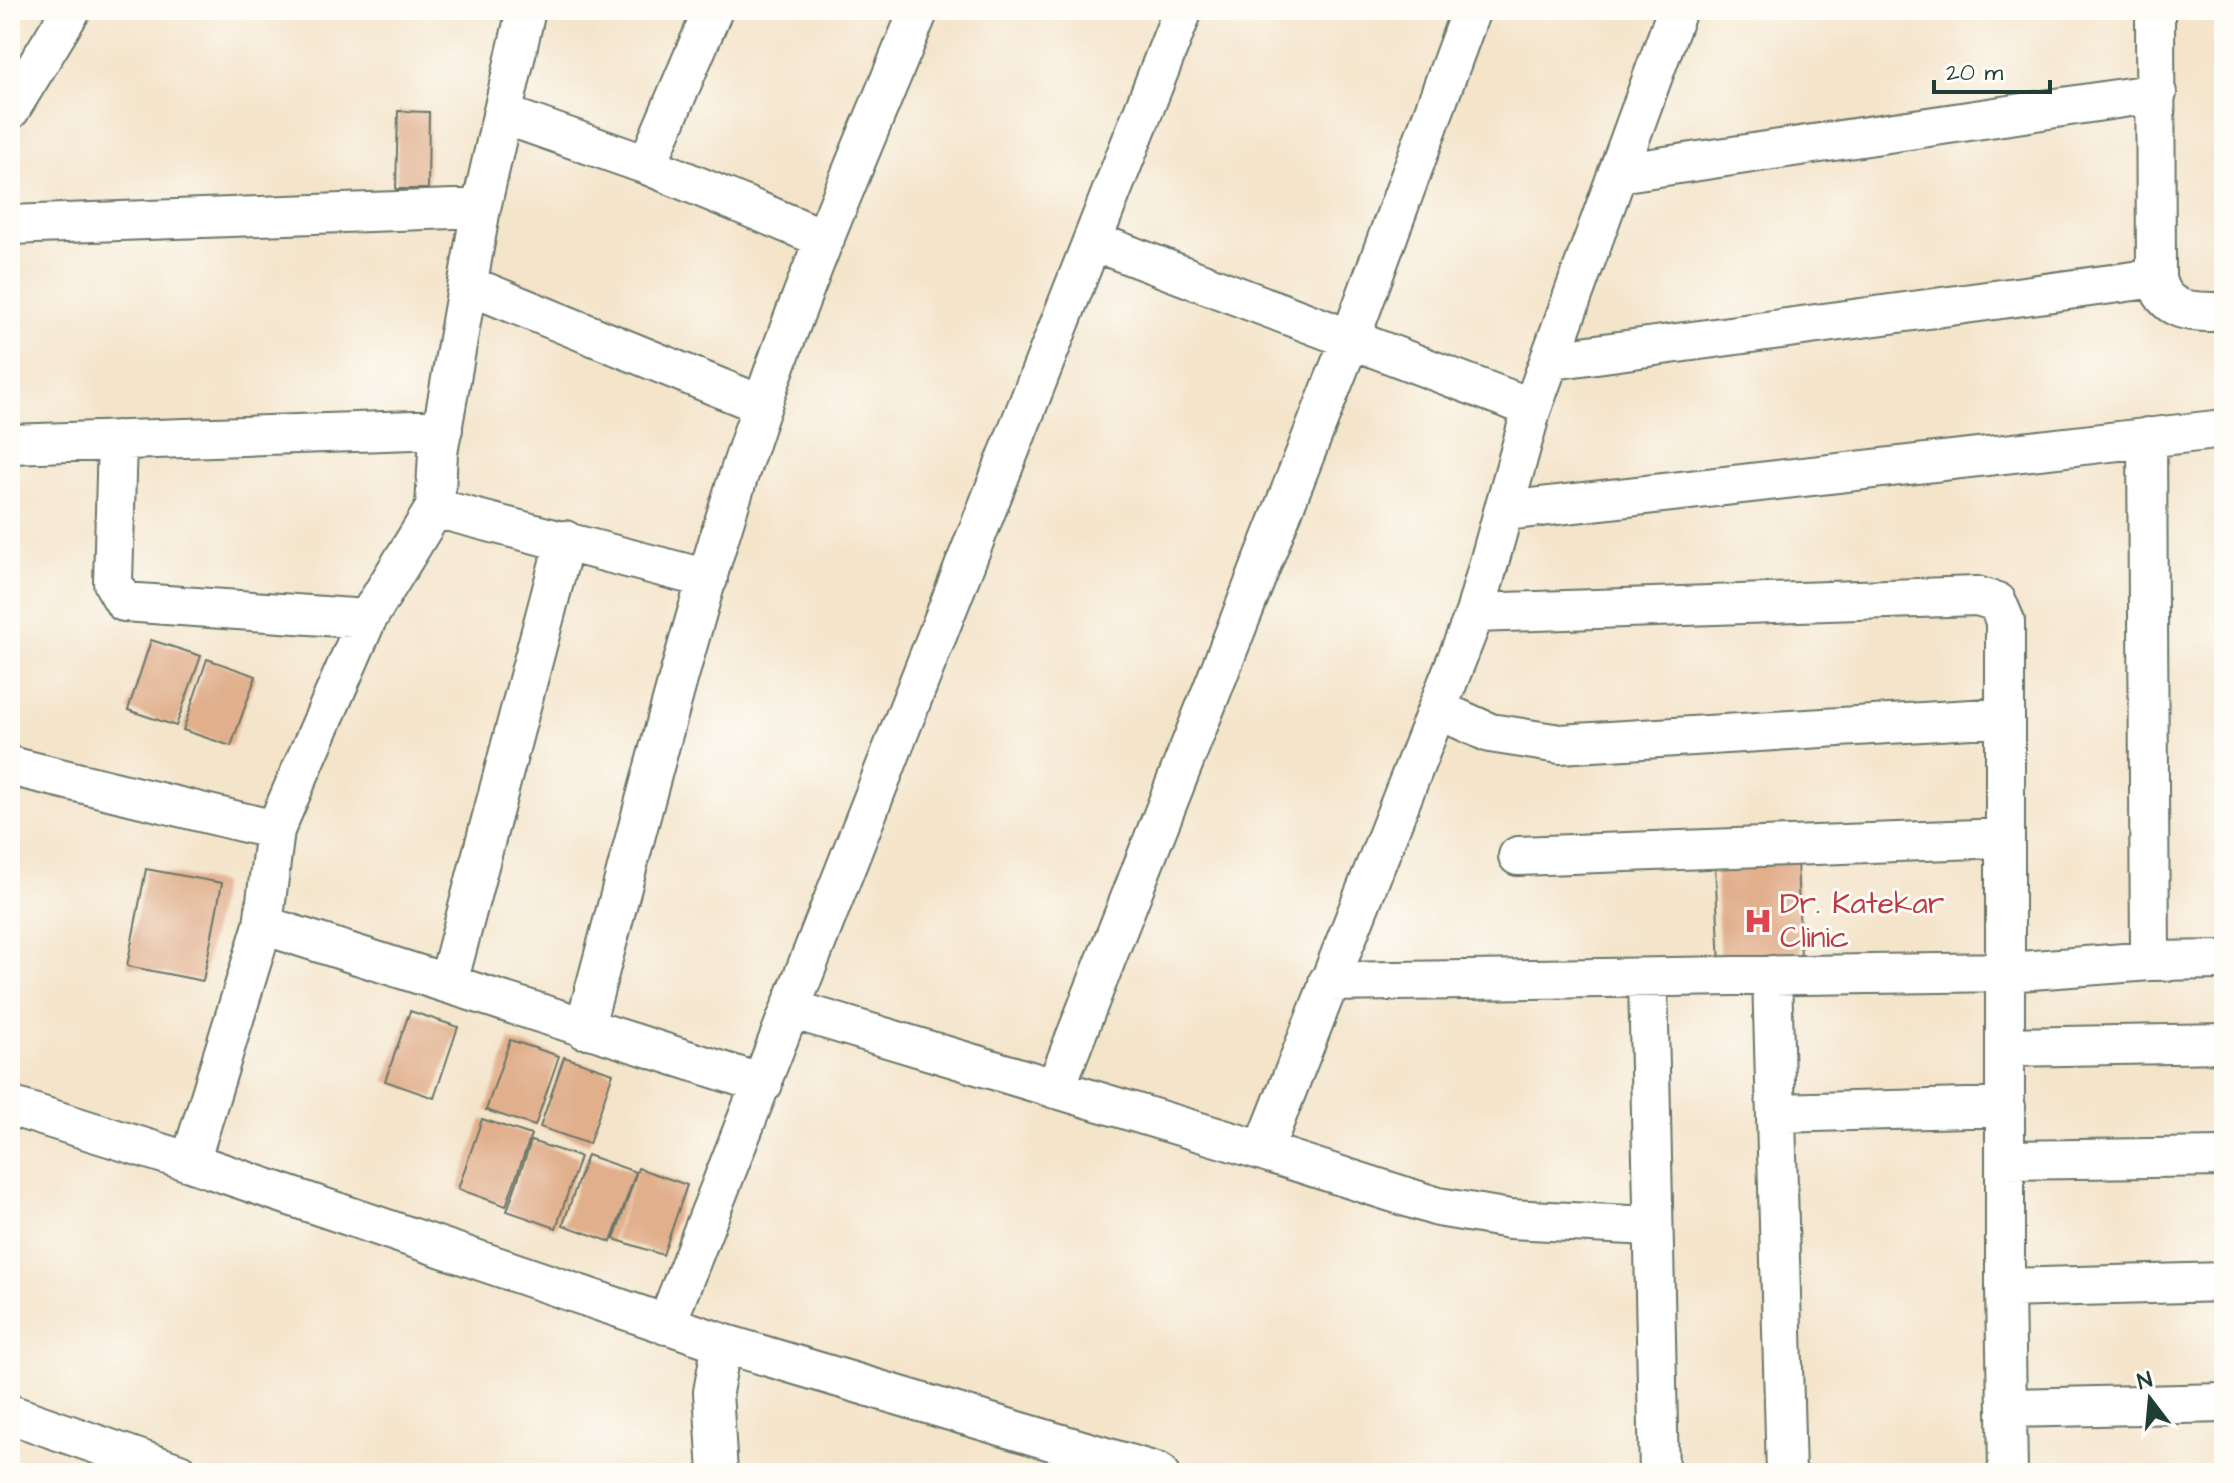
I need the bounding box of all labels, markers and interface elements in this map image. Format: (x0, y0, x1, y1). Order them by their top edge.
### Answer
scale bar (1934, 44, 2050, 94)
text: 20 m (1946, 56, 2003, 90)
place label: Dr. Katekar Clinic (1780, 883, 1944, 959)
hospital icon: Dr. Katekar Clinic (1743, 906, 1773, 936)
north arrow (2110, 1359, 2190, 1439)
text: N (2134, 1364, 2156, 1398)

